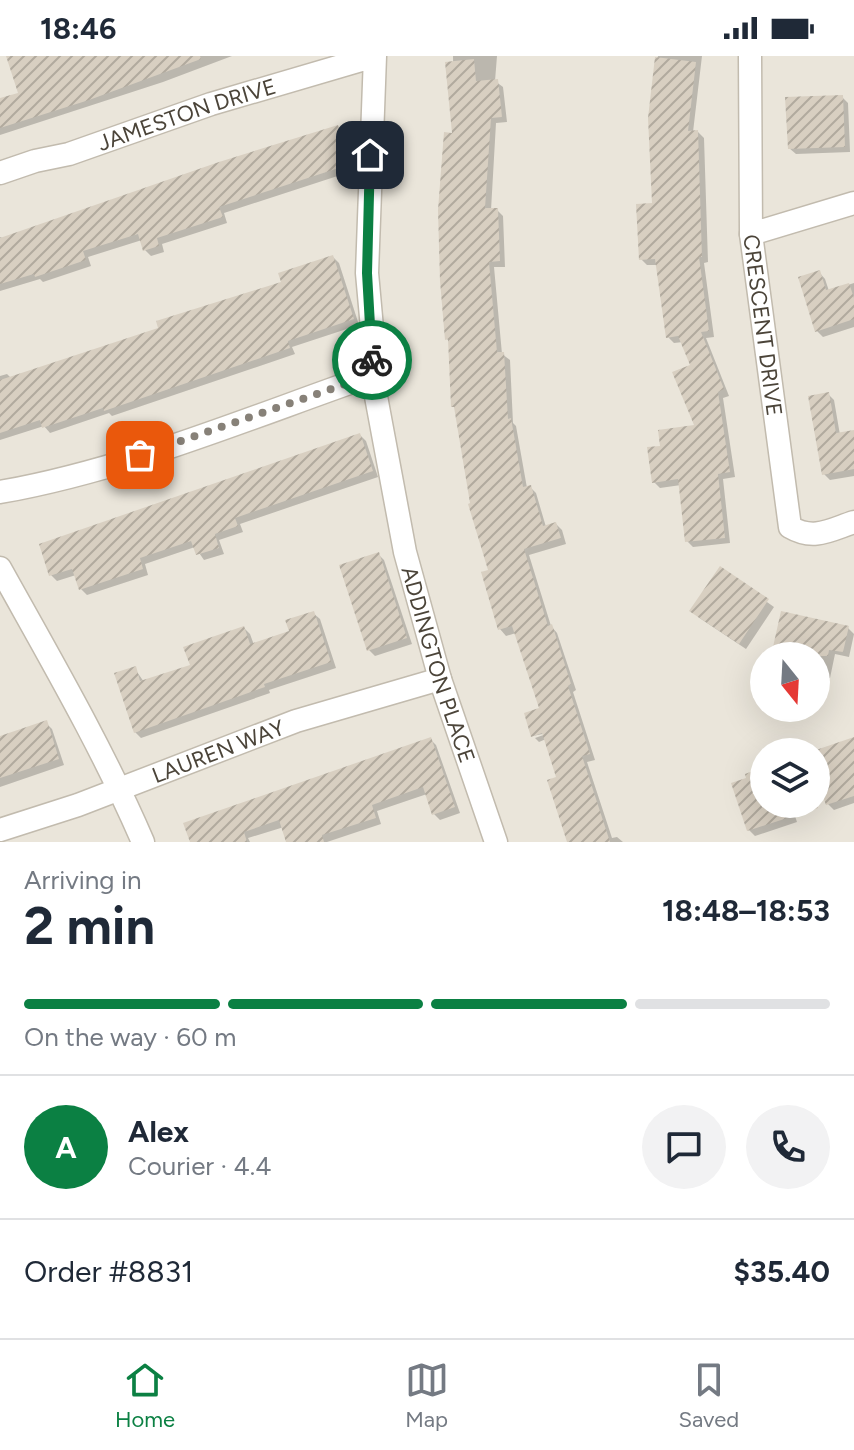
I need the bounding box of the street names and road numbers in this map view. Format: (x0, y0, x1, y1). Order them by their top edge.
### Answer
street label: JAMESTON DRIVE (94, 73, 279, 157)
street label: CRESCENT DRIVE (737, 233, 788, 418)
street label: ADDINGTON PLACE (396, 563, 481, 767)
street label: LAUREN WAY (148, 714, 289, 789)

